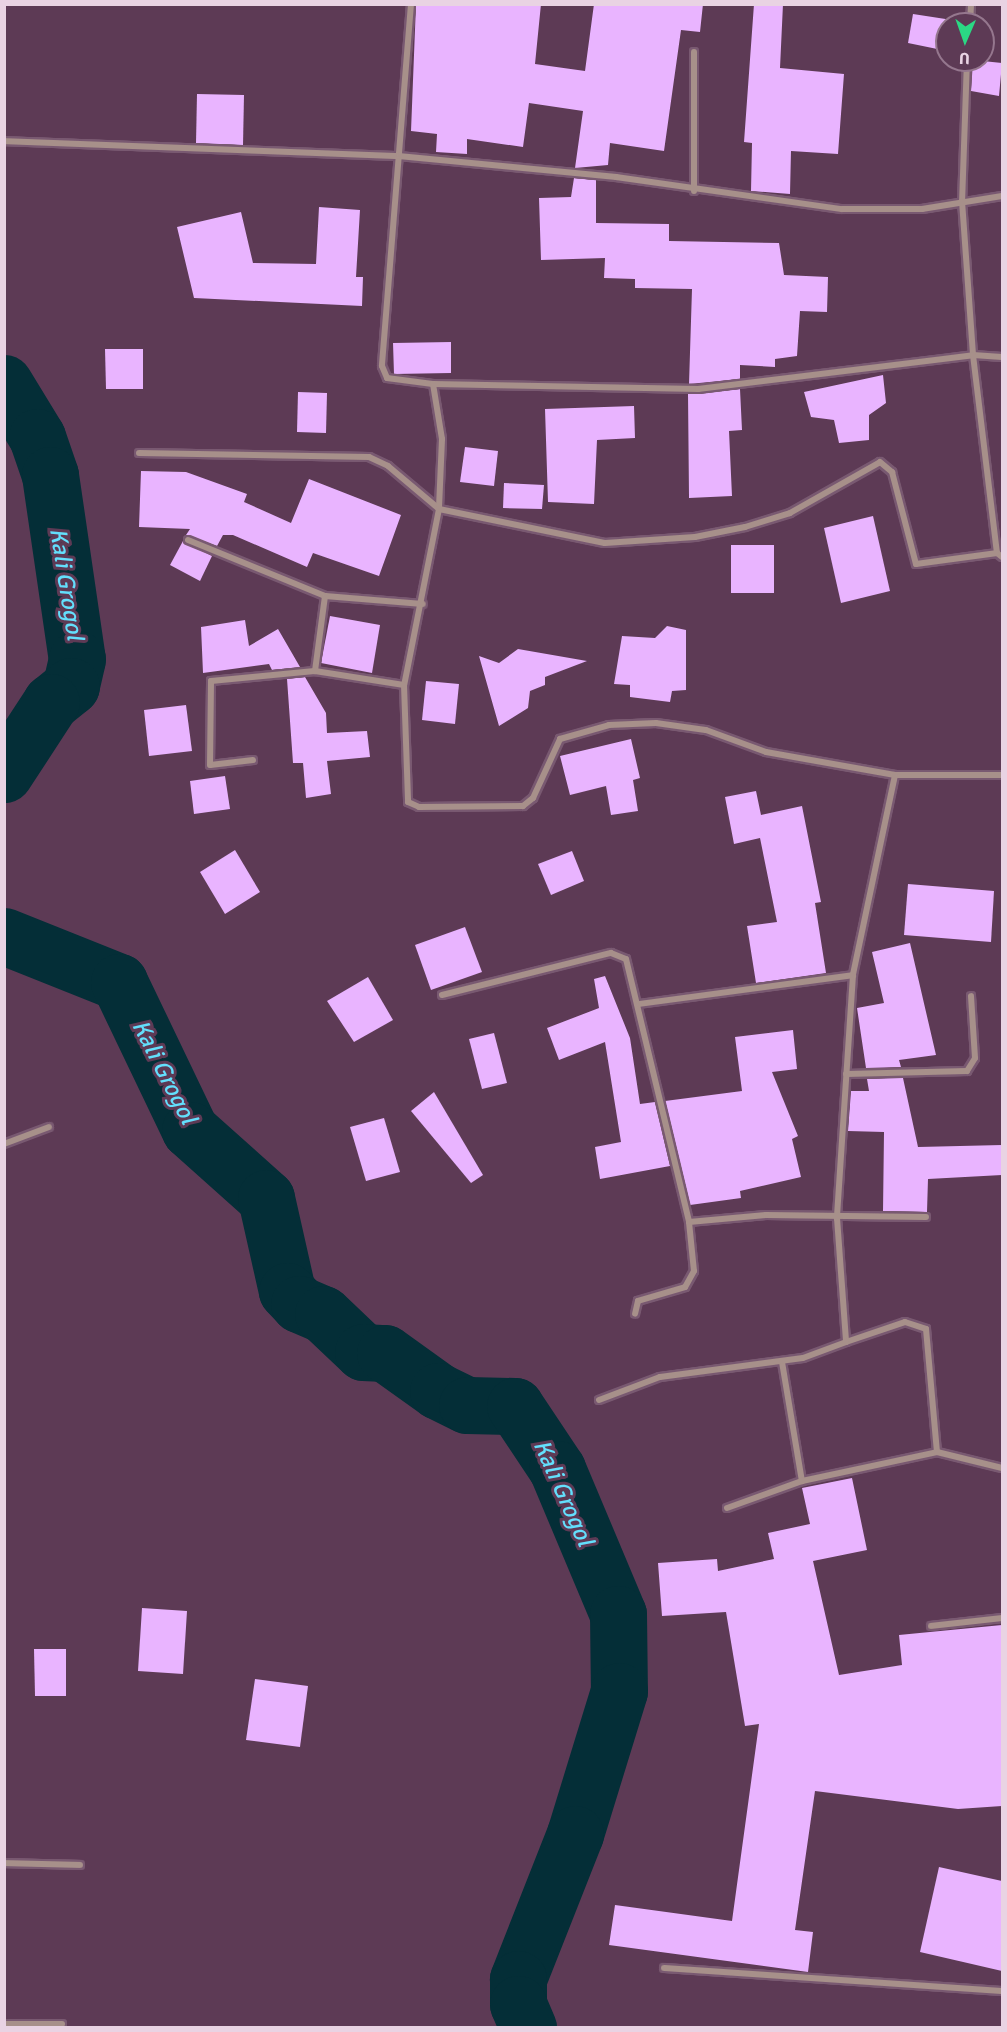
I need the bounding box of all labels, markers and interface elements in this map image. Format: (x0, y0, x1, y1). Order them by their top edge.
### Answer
north arrow (935, 12, 995, 72)
text: U (959, 48, 970, 68)
water label: Kali Grogol (43, 526, 89, 642)
water label: Kali Grogol (125, 1015, 203, 1129)
water label: Kali Grogol (527, 1435, 599, 1551)

